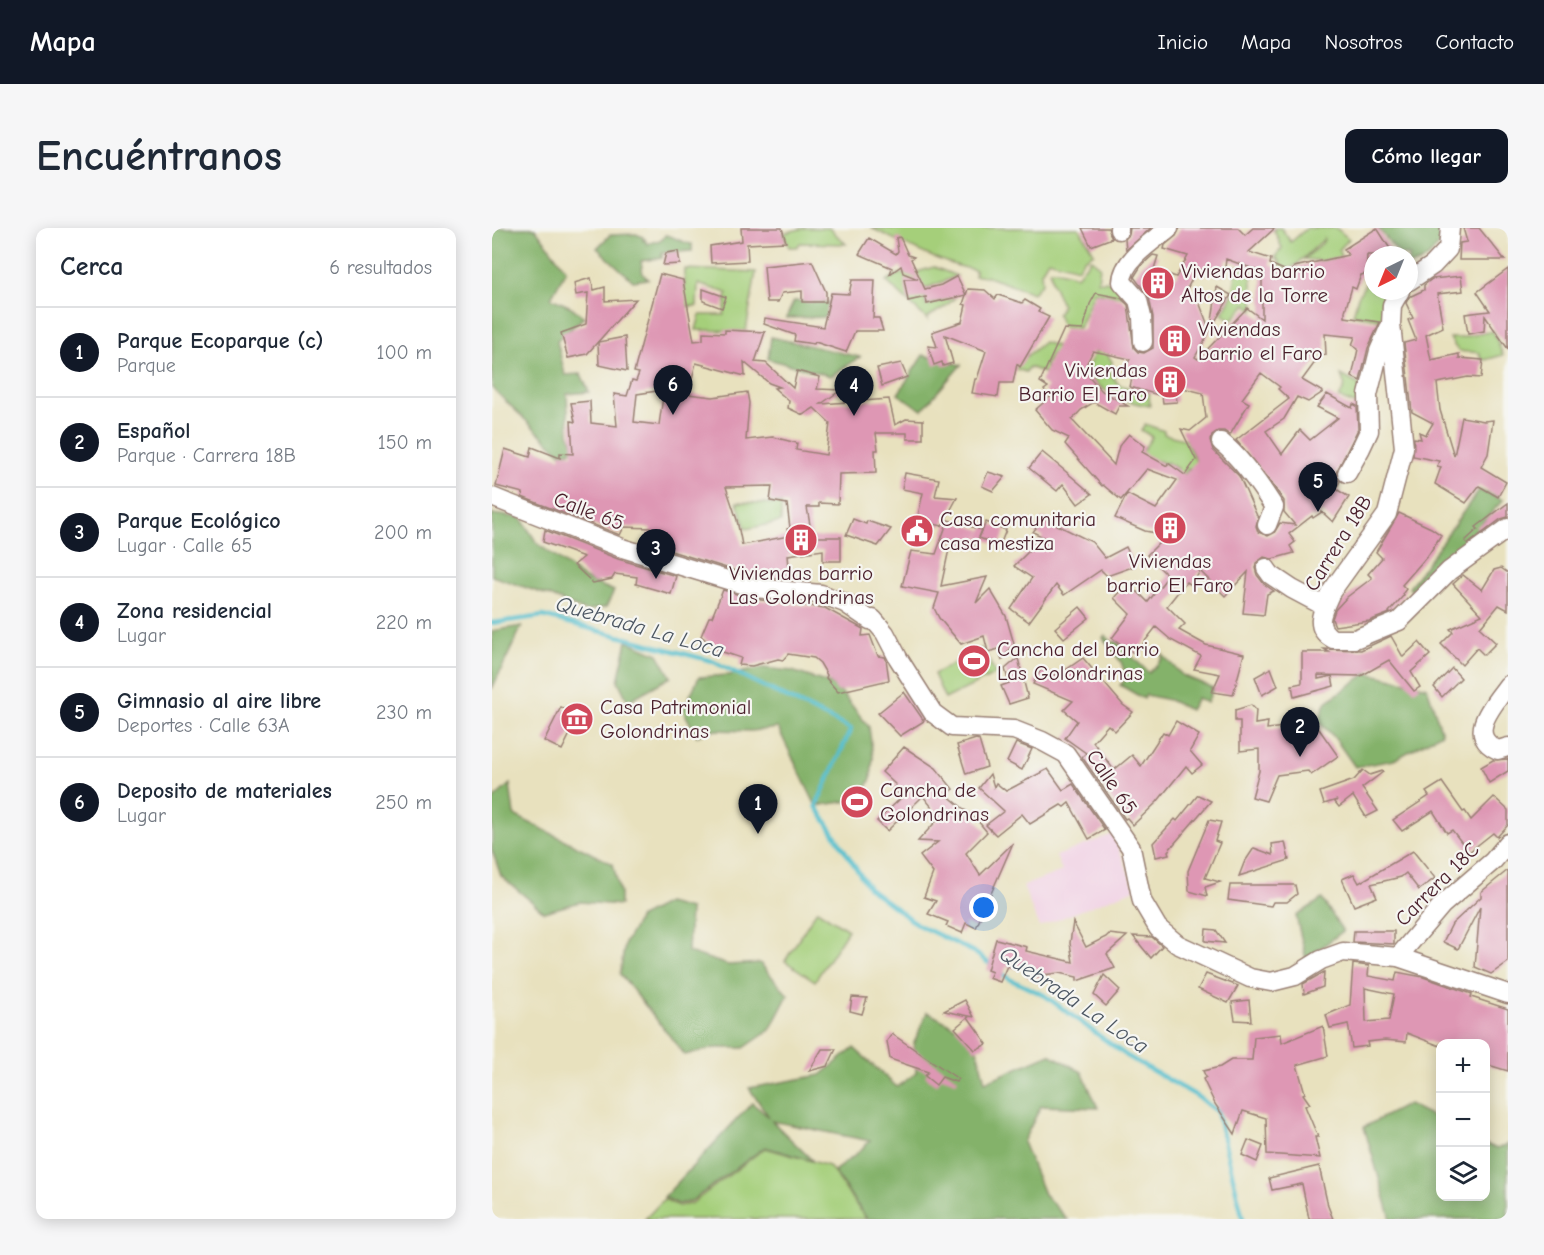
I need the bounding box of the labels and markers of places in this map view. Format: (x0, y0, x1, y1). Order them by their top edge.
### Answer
place label: Viviendas barrio Altos de la Torre (1181, 259, 1328, 307)
building icon: Viviendas barrio Altos de la Torre (1140, 265, 1176, 301)
place label: Viviendas barrio el Faro (1198, 317, 1323, 365)
building icon: Viviendas barrio el Faro (1157, 323, 1193, 359)
place label: Viviendas Barrio El Faro (1018, 358, 1147, 406)
building icon: Viviendas Barrio El Faro (1152, 364, 1188, 400)
pin: 6 (654, 366, 693, 415)
pin: 4 (834, 366, 874, 416)
pin: 5 (1298, 462, 1338, 512)
place label: Casa comunitaria casa mestiza (940, 507, 1096, 555)
building icon: Viviendas barrio El Faro (1152, 510, 1188, 546)
public building icon: Casa comunitaria casa mestiza (899, 513, 935, 549)
building icon: Viviendas barrio Las Golondrinas (783, 522, 819, 558)
pin: 3 (636, 530, 676, 579)
place label: Viviendas barrio El Faro (1107, 549, 1233, 597)
place label: Viviendas barrio Las Golondrinas (728, 561, 874, 609)
place label: Cancha del barrio Las Golondrinas (997, 637, 1159, 685)
sports icon: Cancha del barrio Las Golondrinas (956, 643, 992, 679)
place label: Casa Patrimonial Golondrinas (600, 695, 751, 743)
museum icon: Casa Patrimonial Golondrinas (559, 701, 595, 737)
pin: 2 (1280, 708, 1320, 757)
place label: Cancha de Golondrinas (880, 778, 989, 826)
pin: 1 (738, 784, 778, 834)
sports icon: Cancha de Golondrinas (839, 784, 875, 820)

